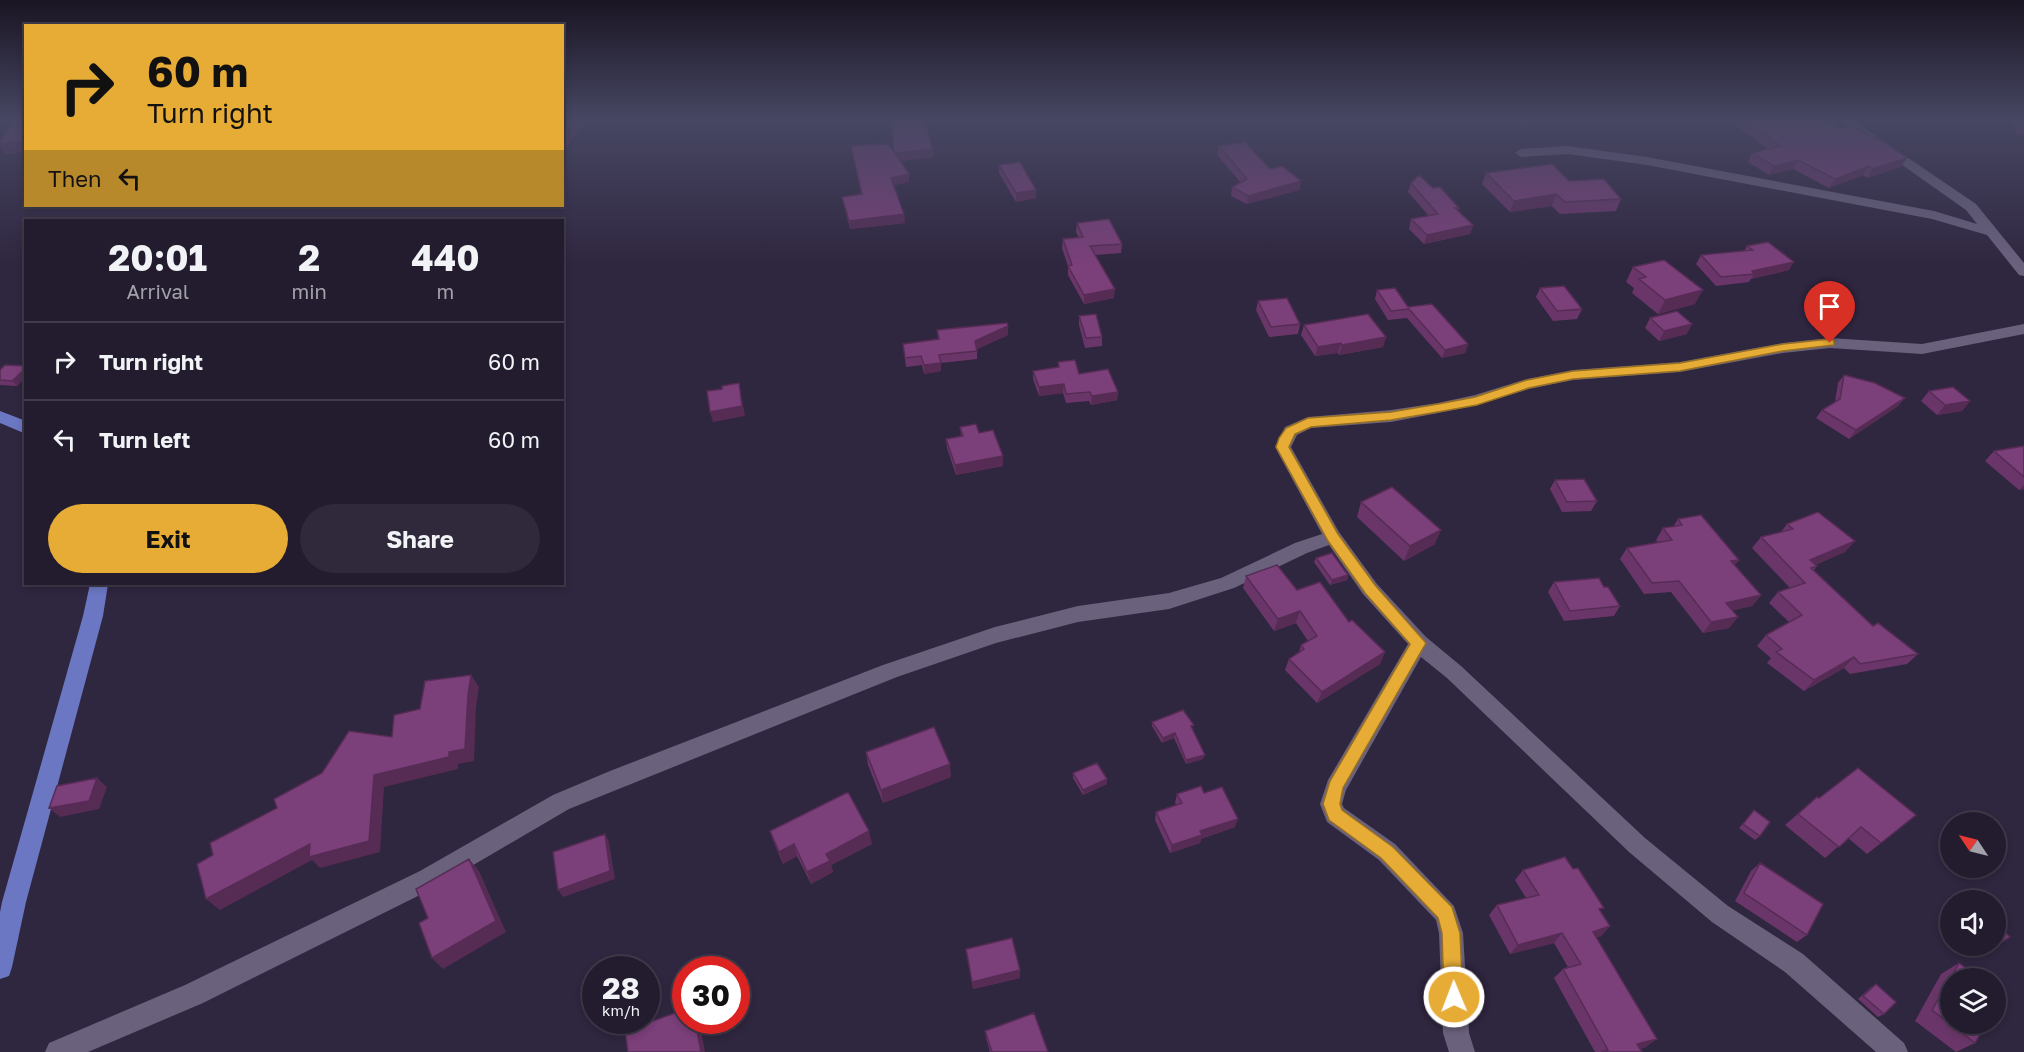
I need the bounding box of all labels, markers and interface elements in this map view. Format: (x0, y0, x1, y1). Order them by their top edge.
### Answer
text: 60 m (147, 46, 248, 96)
icon: right (48, 48, 126, 126)
text: Turn right (147, 97, 273, 129)
icon: left (113, 162, 146, 195)
text: Then (48, 165, 101, 192)
text: 20:01 (108, 236, 207, 279)
text: 2 (298, 236, 320, 279)
text: 440 (411, 236, 480, 279)
text: Arrival (126, 279, 189, 303)
text: min (292, 279, 327, 303)
text: m (437, 279, 454, 303)
pin (1804, 281, 1855, 343)
icon: arrive (1813, 290, 1846, 323)
icon: right (48, 345, 81, 378)
text: Turn right (99, 348, 203, 375)
text: 60 m (488, 348, 540, 375)
icon: left (48, 423, 81, 456)
text: Turn left (99, 426, 190, 453)
text: 60 m (488, 426, 540, 453)
button: Exit (48, 504, 288, 573)
button: Share (300, 504, 540, 573)
north arrow (1940, 812, 2006, 878)
map controls (1940, 812, 2006, 1034)
button: sound (1940, 890, 2006, 956)
speed limit sign: 30 (672, 956, 750, 1034)
position arrow (1422, 965, 1486, 1029)
button: layers (1940, 968, 2006, 1034)
text: 28 (602, 970, 640, 1006)
text: km/h (602, 1001, 640, 1019)

